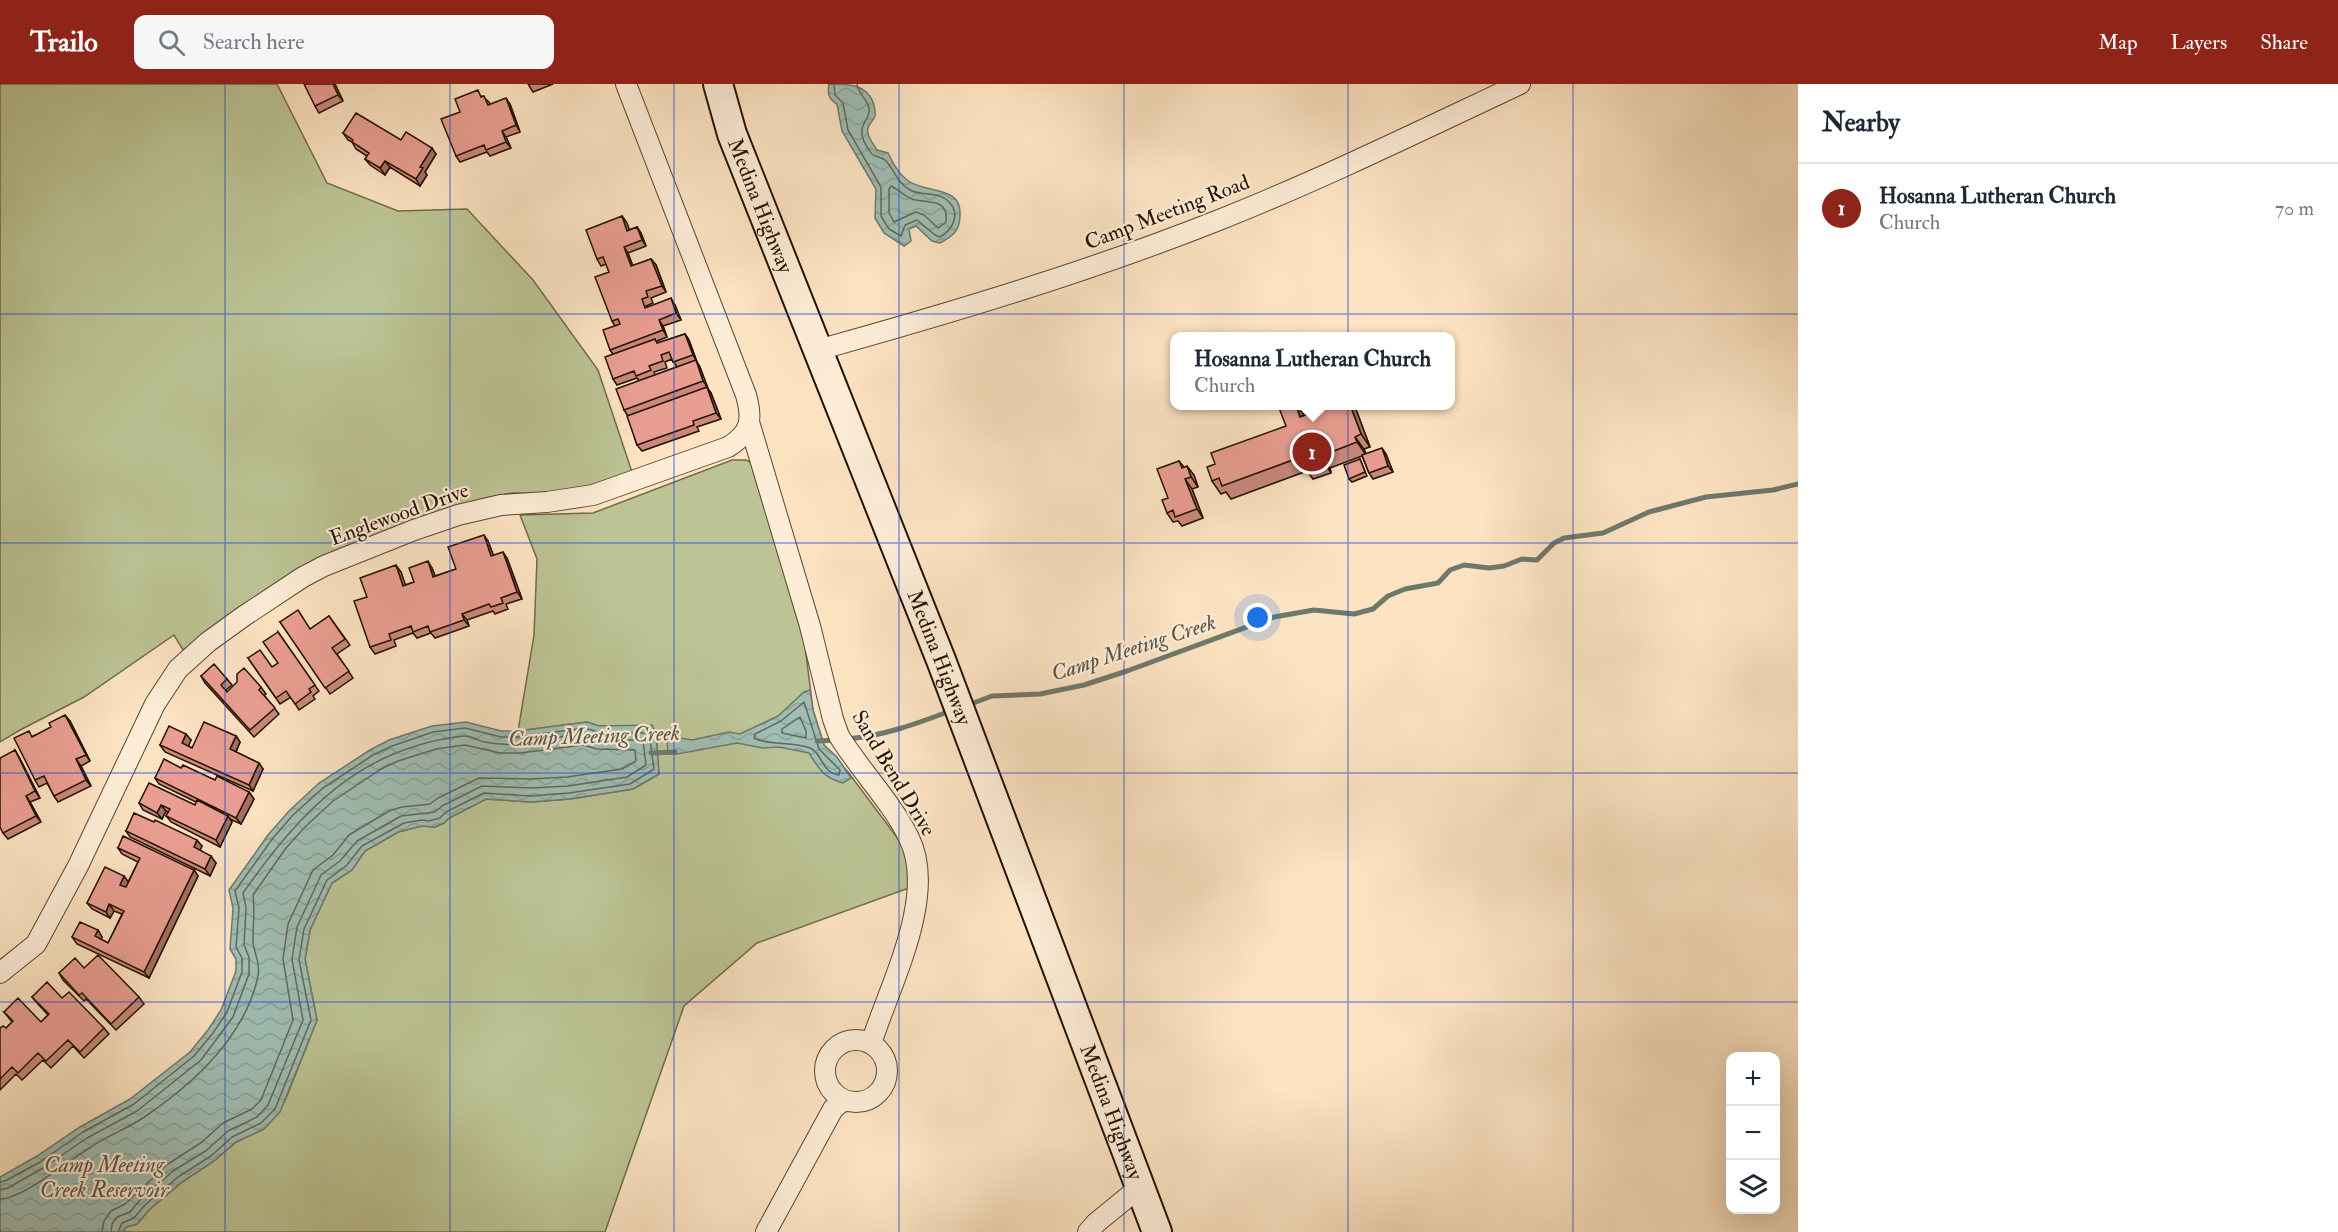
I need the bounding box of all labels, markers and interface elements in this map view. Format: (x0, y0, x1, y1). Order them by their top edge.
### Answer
search box (134, 15, 554, 69)
text: Trailo (30, 25, 98, 60)
icon: search (155, 26, 188, 59)
text: Search here (203, 28, 304, 56)
text: Map (2098, 29, 2138, 56)
text: Layers (2171, 29, 2227, 56)
text: Share (2260, 29, 2308, 56)
text: Nearby (1822, 107, 1900, 139)
street label: Medina Highway (721, 134, 799, 278)
street label: Camp Meeting Road (1081, 168, 1254, 256)
text: Hosanna Lutheran Church (1879, 182, 2116, 210)
text: 1 (1838, 196, 1845, 221)
text: 70 m (2275, 196, 2314, 221)
text: Church (1879, 210, 1940, 235)
popup (1170, 332, 1455, 410)
text: Hosanna Lutheran Church (1194, 345, 1431, 373)
text: Church (1194, 373, 1255, 398)
pin: 1 (1292, 430, 1332, 475)
street label: Englewood Drive (326, 477, 473, 552)
street label: Medina Highway (900, 586, 978, 730)
your location (1243, 603, 1272, 632)
water label: Camp Meeting Creek (1047, 608, 1219, 688)
street label: Sand Bend Drive (845, 705, 942, 841)
water label: Camp Meeting Creek (508, 719, 680, 753)
street label: Medina Highway (1073, 1040, 1149, 1185)
map controls (1726, 1052, 1780, 1214)
button: + (1726, 1052, 1780, 1106)
button: − (1726, 1106, 1780, 1160)
water label: Camp Meeting Creek Reservoir (40, 1151, 170, 1204)
button: layers (1726, 1160, 1780, 1214)

